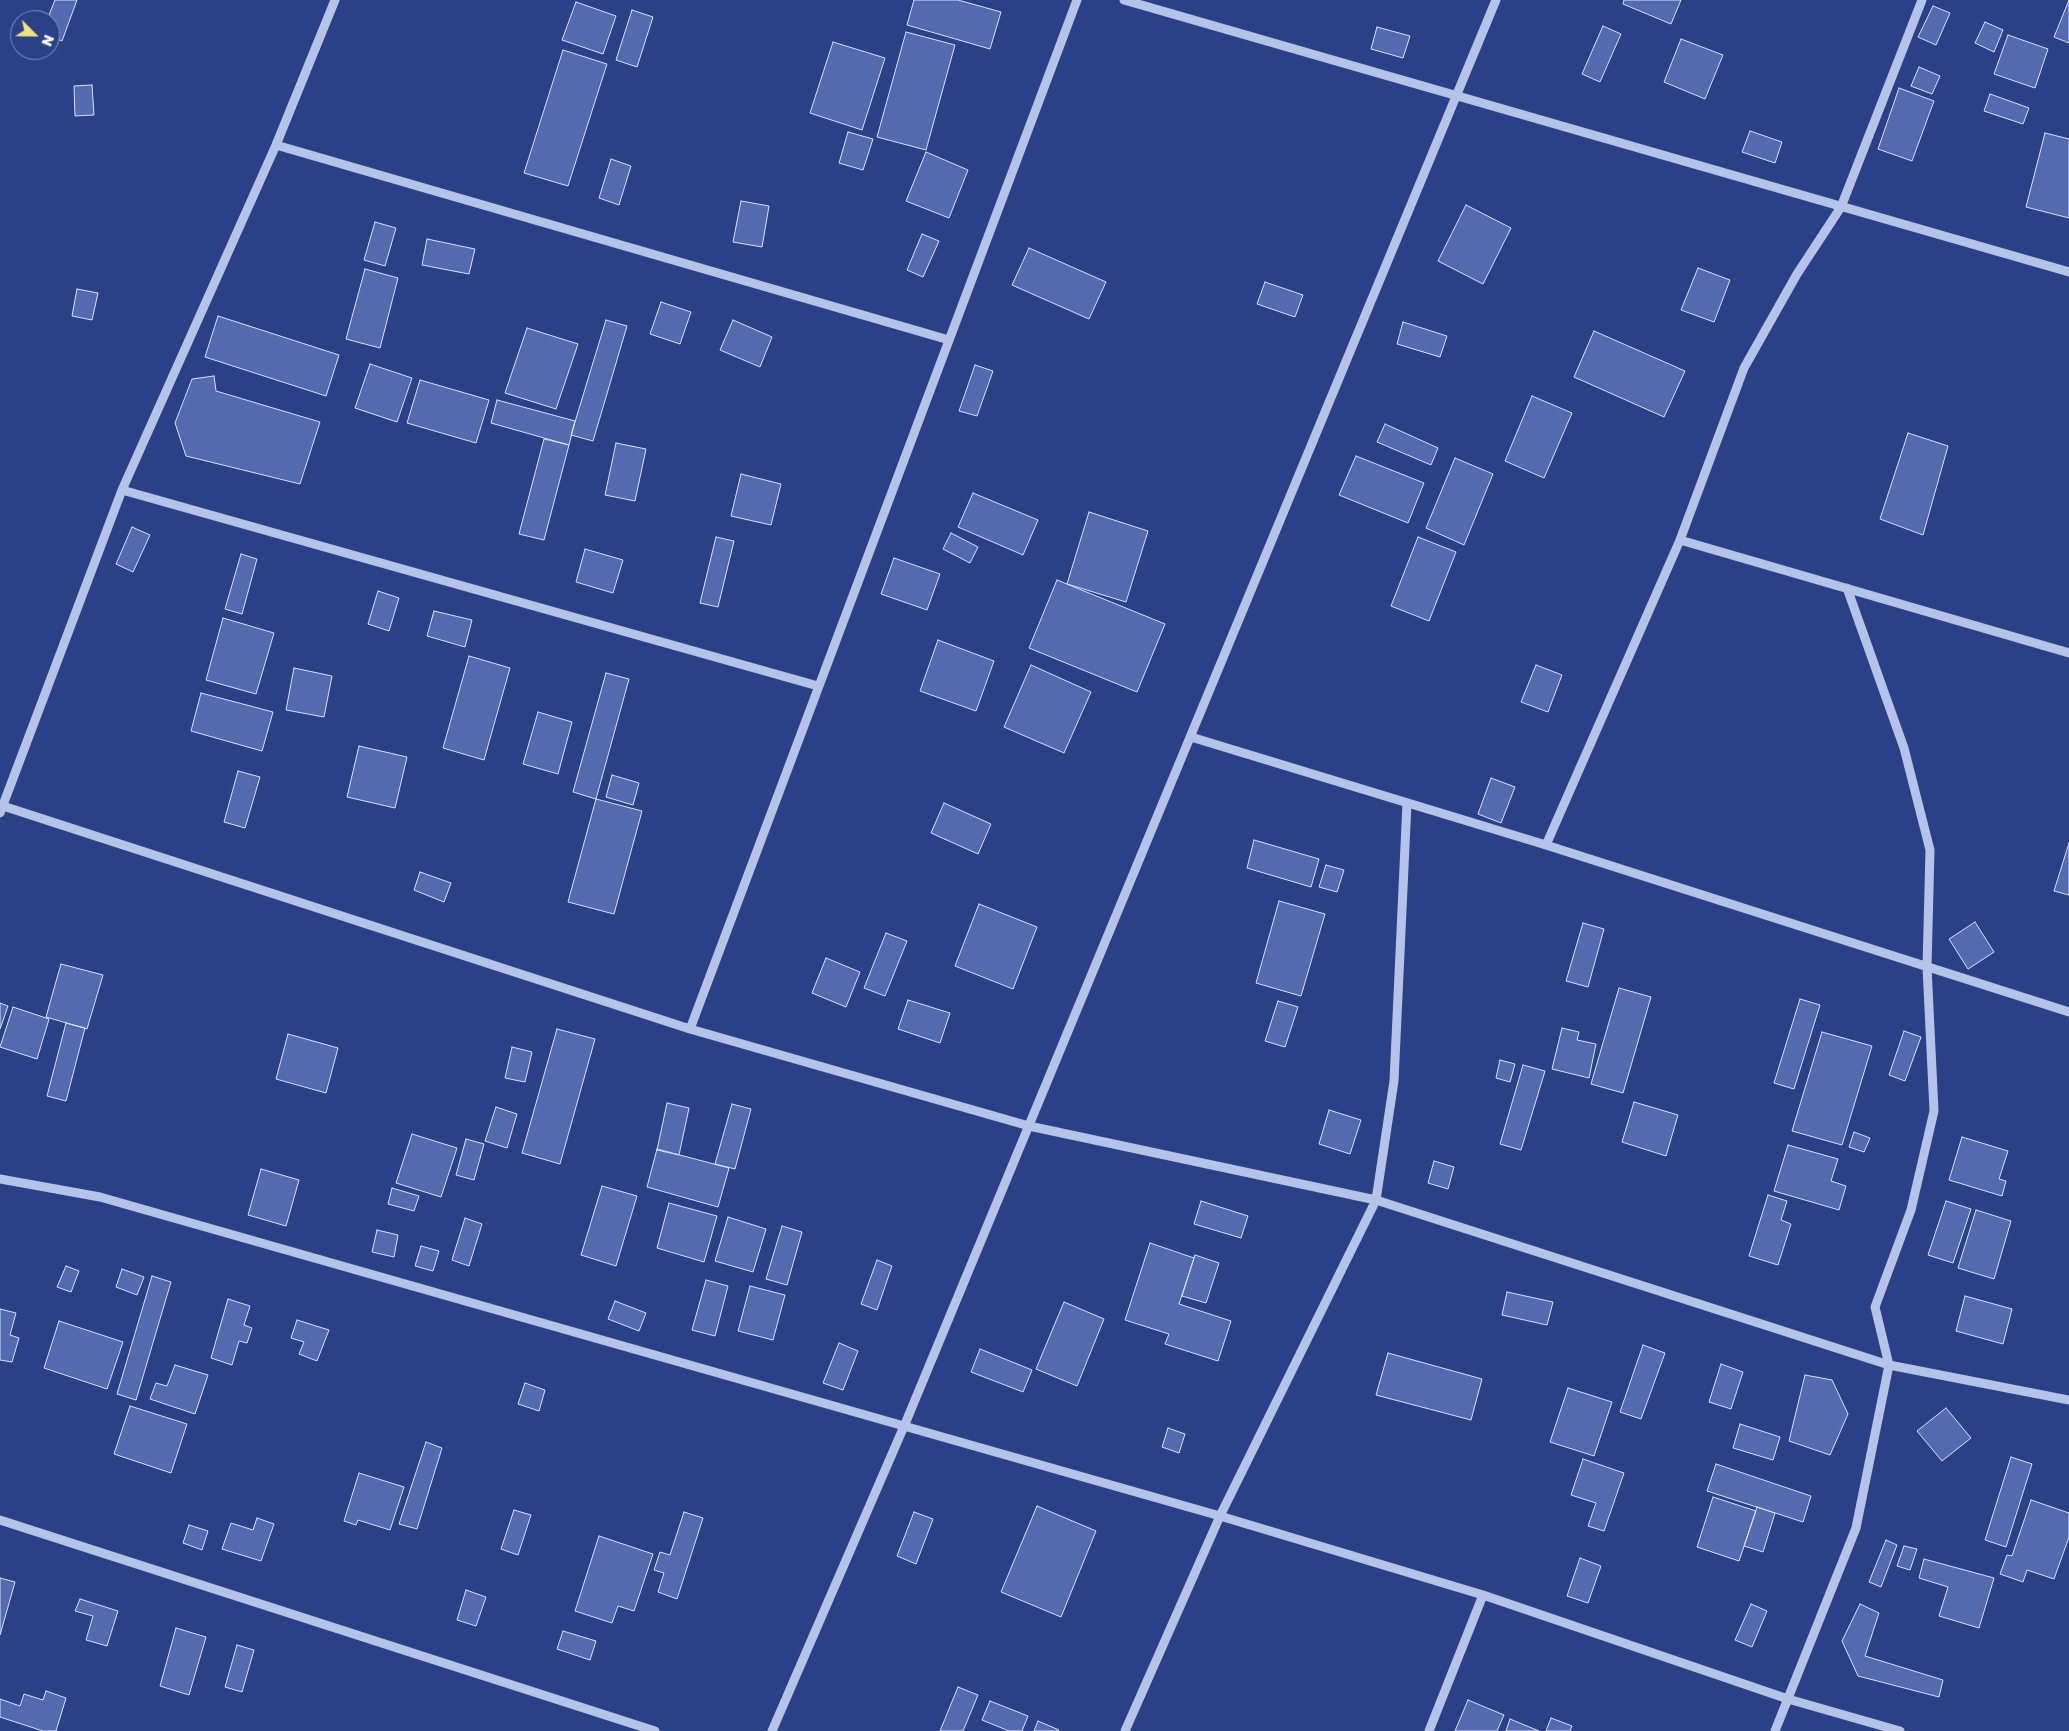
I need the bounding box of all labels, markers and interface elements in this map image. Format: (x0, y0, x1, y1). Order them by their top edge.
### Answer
north arrow (10, 10, 60, 60)
text: N (38, 32, 58, 49)

